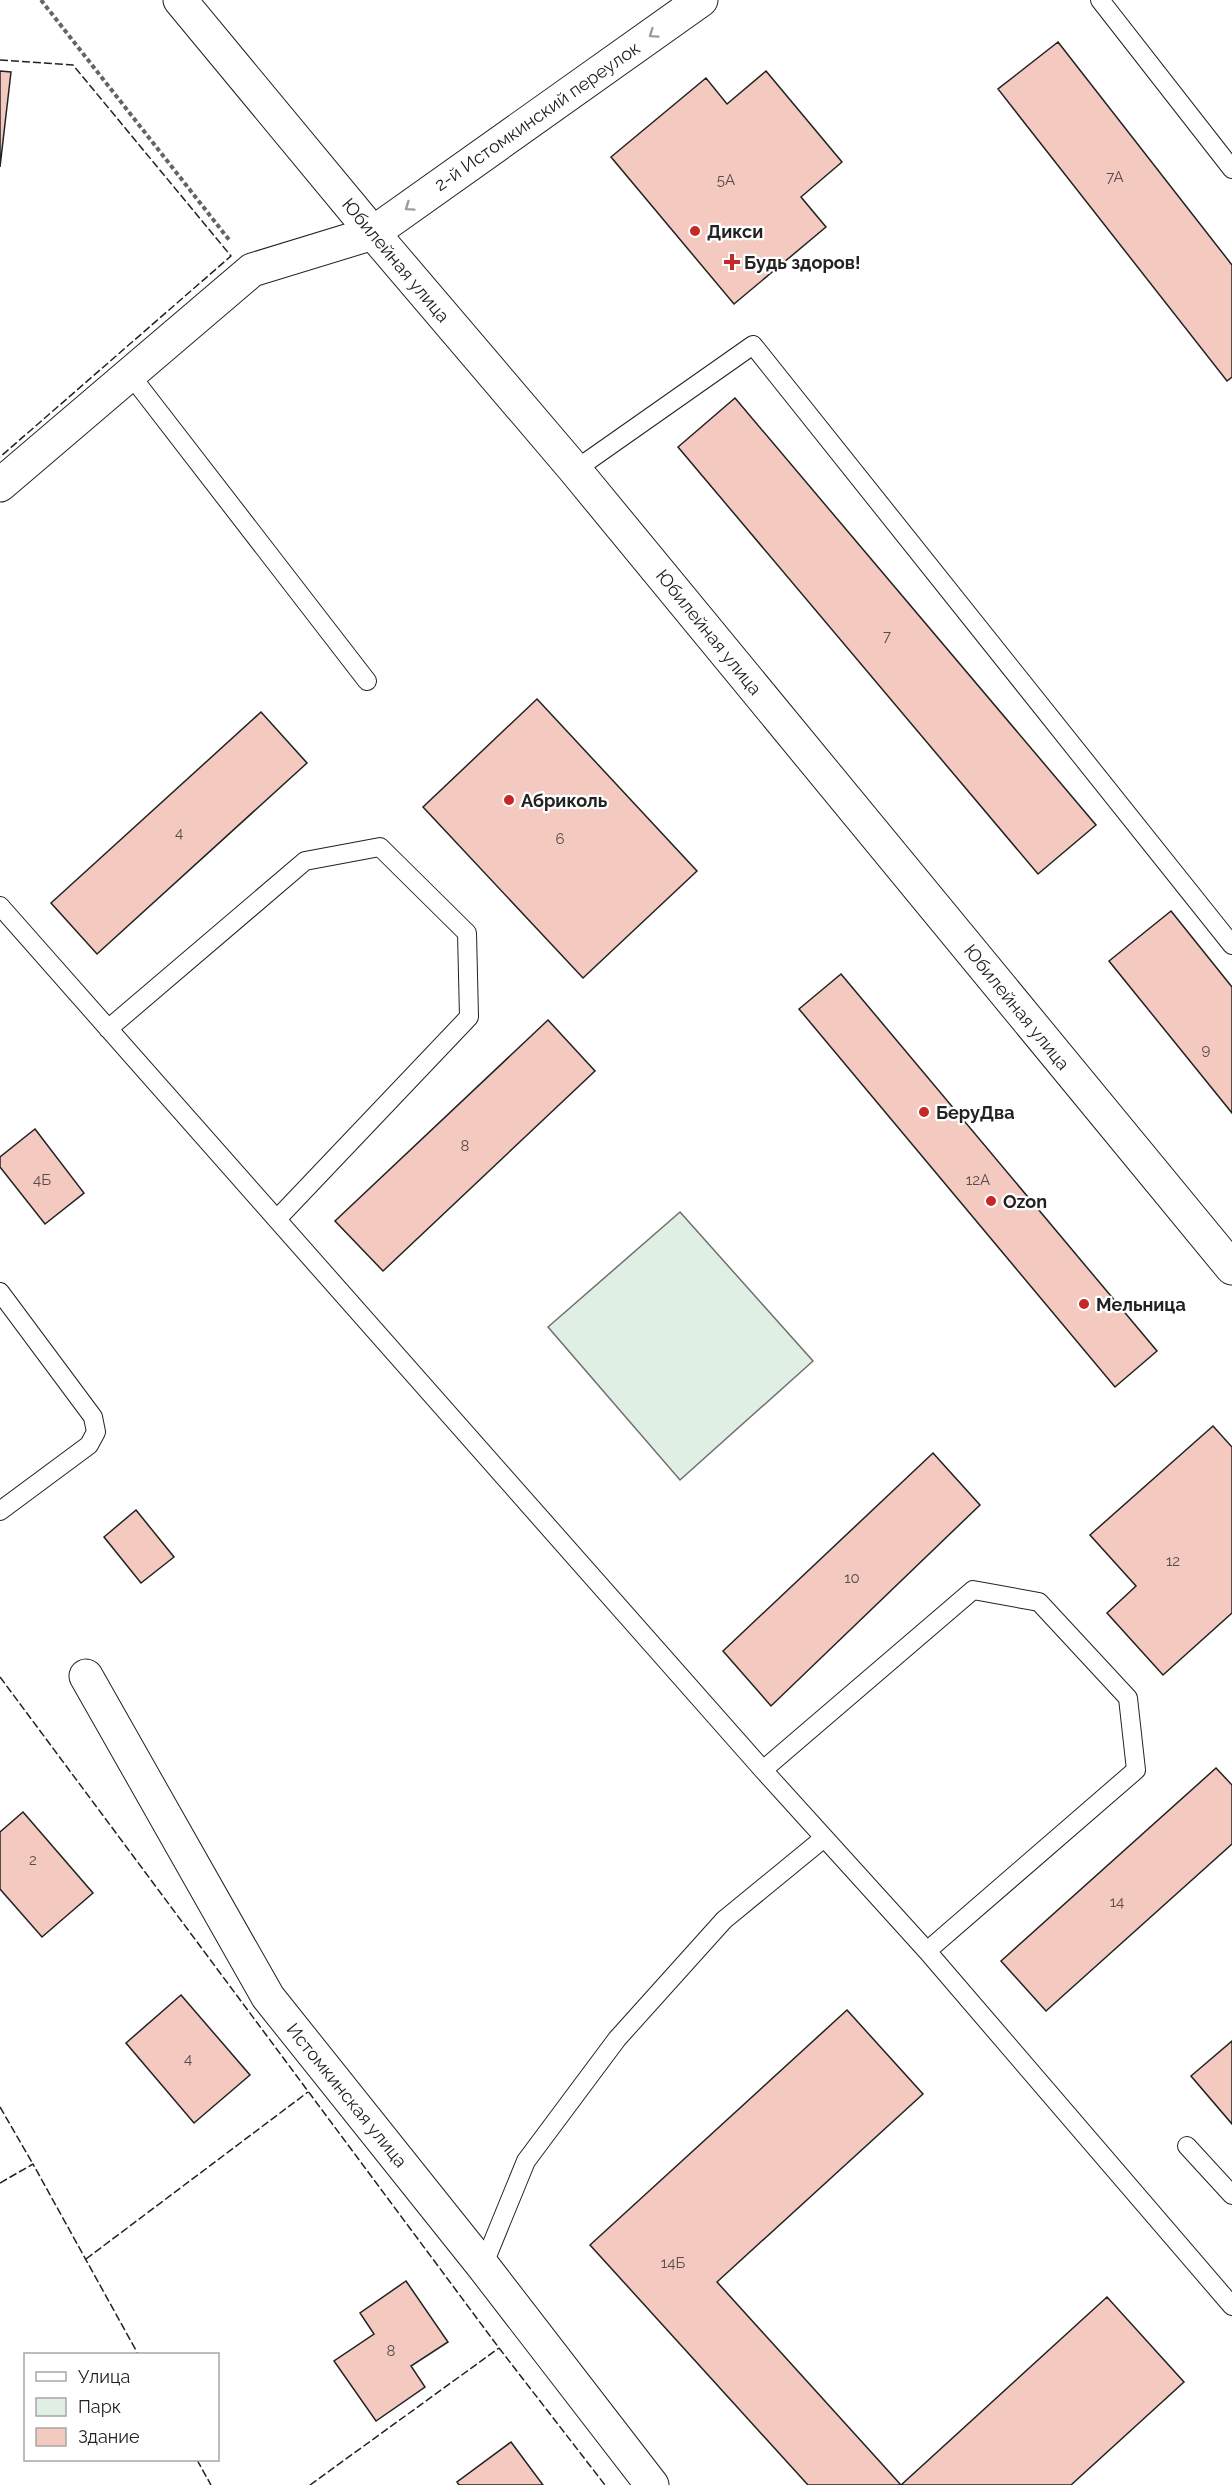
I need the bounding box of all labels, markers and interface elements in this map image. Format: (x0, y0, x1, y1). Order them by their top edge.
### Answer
one-way arrow (649, 27, 660, 38)
street label: 2-й Истомкинский переулок (430, 37, 644, 195)
house number: 7А (1106, 168, 1124, 186)
house number: 5А (717, 171, 735, 189)
street label: Юбилейная улица (338, 194, 454, 326)
one-way arrow (404, 200, 415, 211)
place label: Дикси (707, 221, 763, 242)
marker: Дикси (688, 224, 702, 238)
place label: Будь здоров! (744, 252, 860, 273)
marker: Будь здоров! (725, 255, 739, 269)
street label: Юбилейная улица (652, 565, 766, 699)
house number: 7 (883, 627, 891, 645)
place label: Абриколь (521, 790, 608, 811)
marker: Абриколь (502, 793, 516, 807)
house number: 4 (175, 824, 183, 842)
house number: 6 (555, 830, 565, 848)
street label: Юбилейная улица (960, 940, 1074, 1074)
house number: 9 (1202, 1041, 1211, 1059)
place label: БеруДва (936, 1102, 1015, 1123)
marker: БеруДва (917, 1105, 931, 1119)
house number: 8 (461, 1137, 470, 1155)
house number: 4Б (33, 1171, 51, 1189)
house number: 12А (966, 1171, 990, 1189)
place label: Ozon (1003, 1191, 1047, 1212)
marker: Ozon (984, 1194, 998, 1208)
place label: Мельница (1096, 1294, 1186, 1315)
marker: Мельница (1077, 1297, 1091, 1311)
house number: 12 (1166, 1552, 1180, 1570)
house number: 10 (844, 1569, 860, 1587)
house number: 2 (29, 1851, 37, 1869)
house number: 14 (1110, 1893, 1124, 1911)
street label: Истомкинская улица (282, 2019, 412, 2171)
house number: 4 (184, 2050, 192, 2068)
house number: 14Б (661, 2254, 685, 2272)
house number: 8 (387, 2342, 396, 2360)
legend (24, 2353, 219, 2461)
text: Улица (78, 2366, 130, 2387)
text: Парк (78, 2396, 121, 2417)
text: Здание (78, 2426, 140, 2447)

